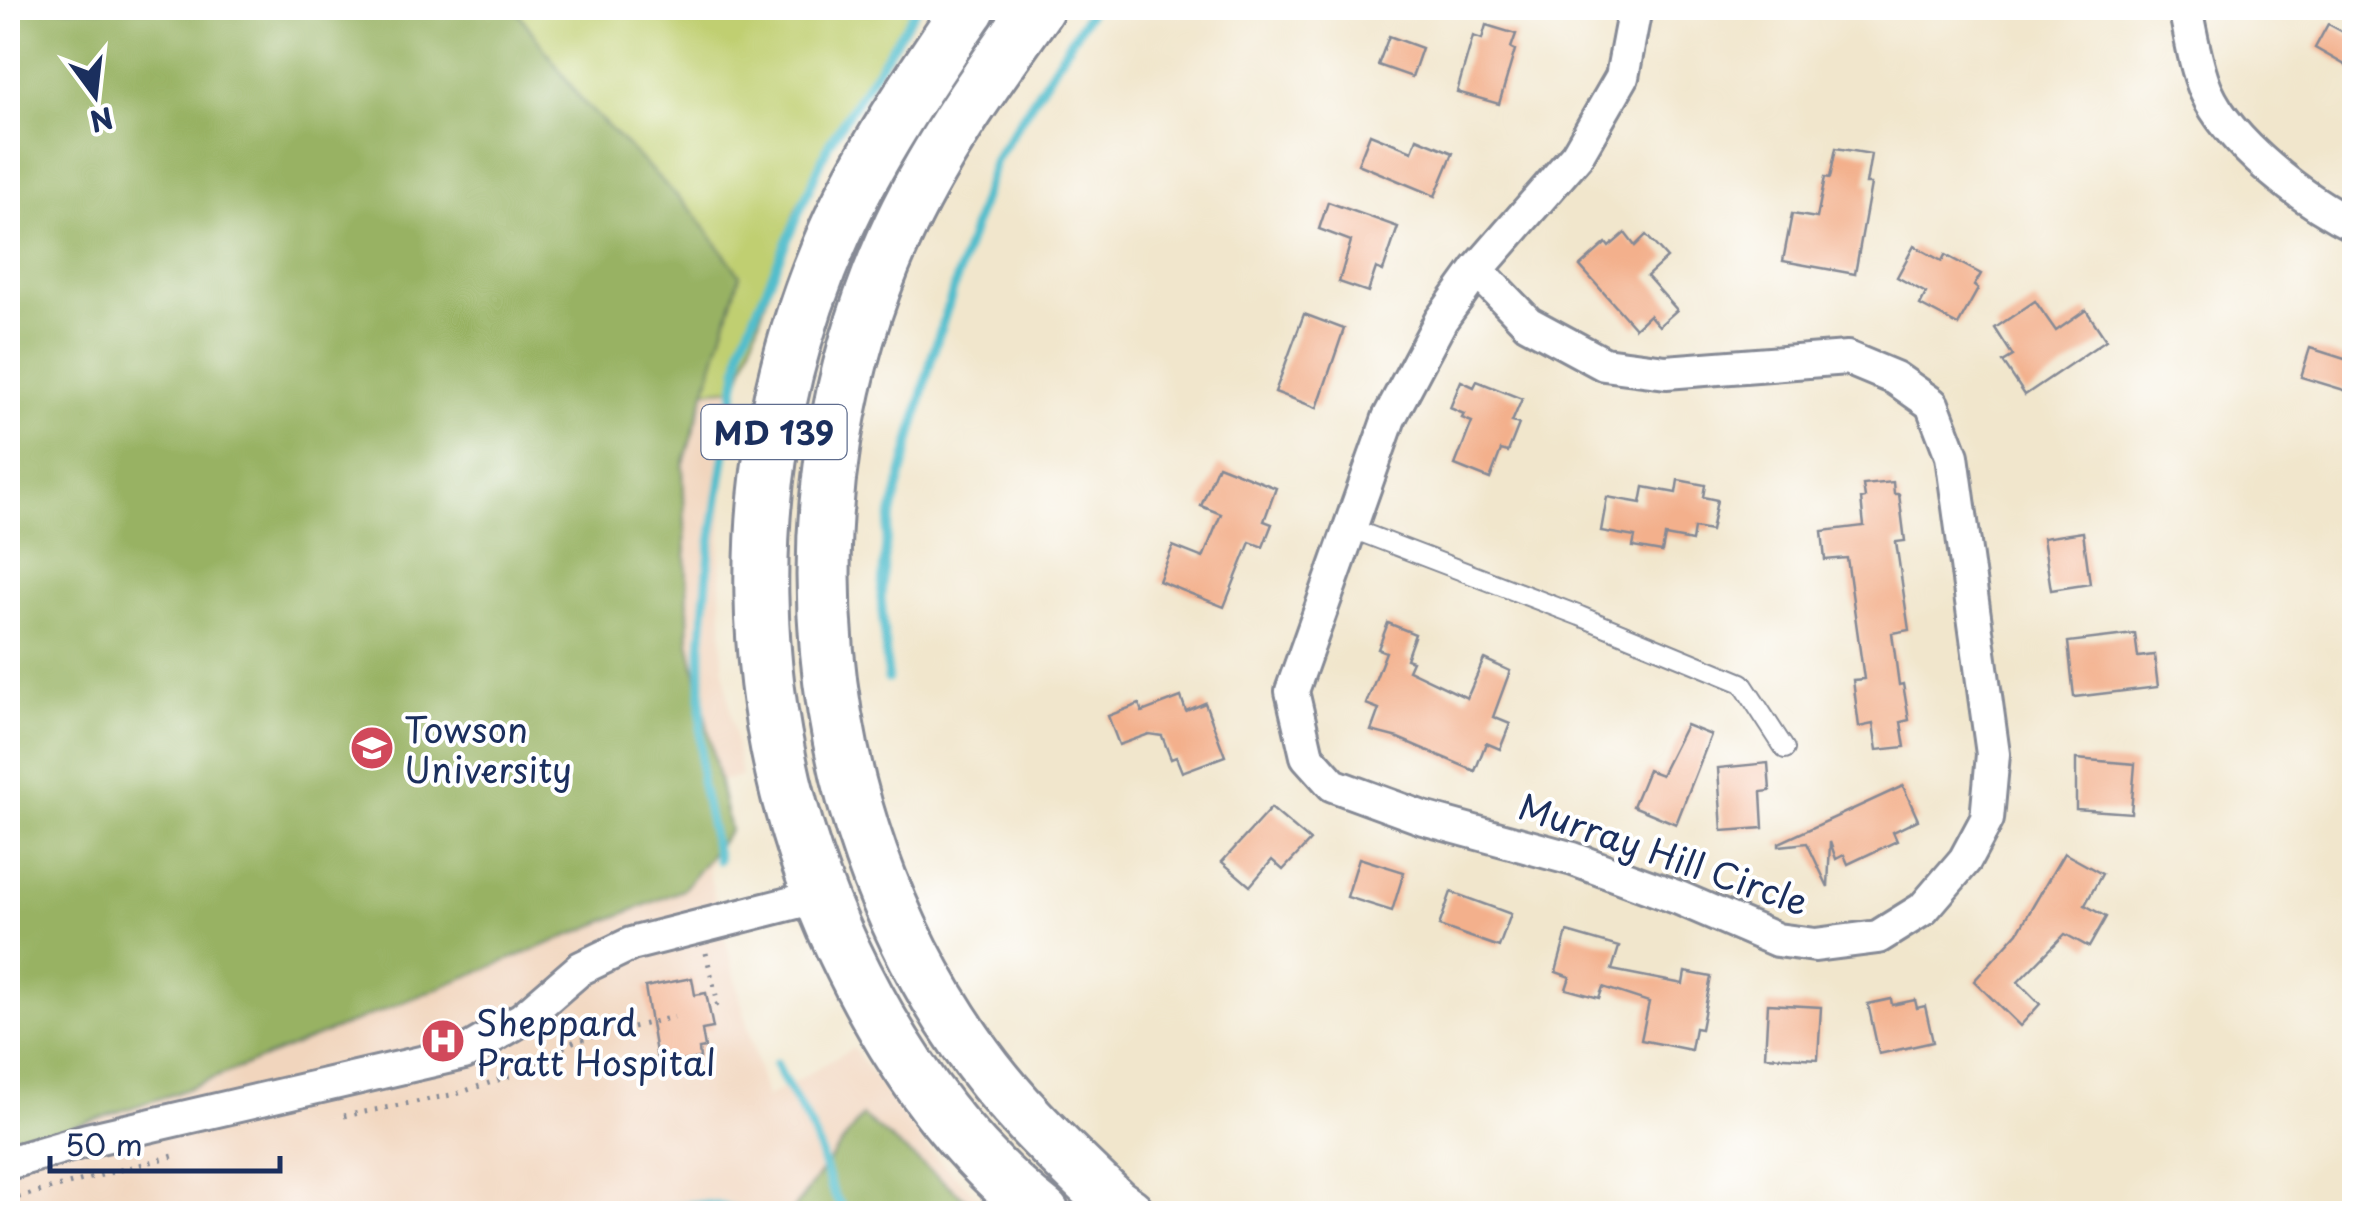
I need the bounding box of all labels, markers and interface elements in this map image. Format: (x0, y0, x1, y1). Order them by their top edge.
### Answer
north arrow (45, 45, 145, 145)
text: N (86, 97, 118, 144)
road number: MD 139 (702, 405, 846, 459)
place label: Towson University (404, 702, 572, 795)
school or university icon: Towson University (349, 725, 395, 771)
street label: Murray Hill Circle (1512, 779, 1816, 927)
place label: Sheppard Pratt Hospital (476, 995, 716, 1088)
hospital icon: Sheppard Pratt Hospital (420, 1018, 466, 1064)
scale bar (50, 1111, 280, 1173)
text: 50 m (65, 1121, 143, 1166)

